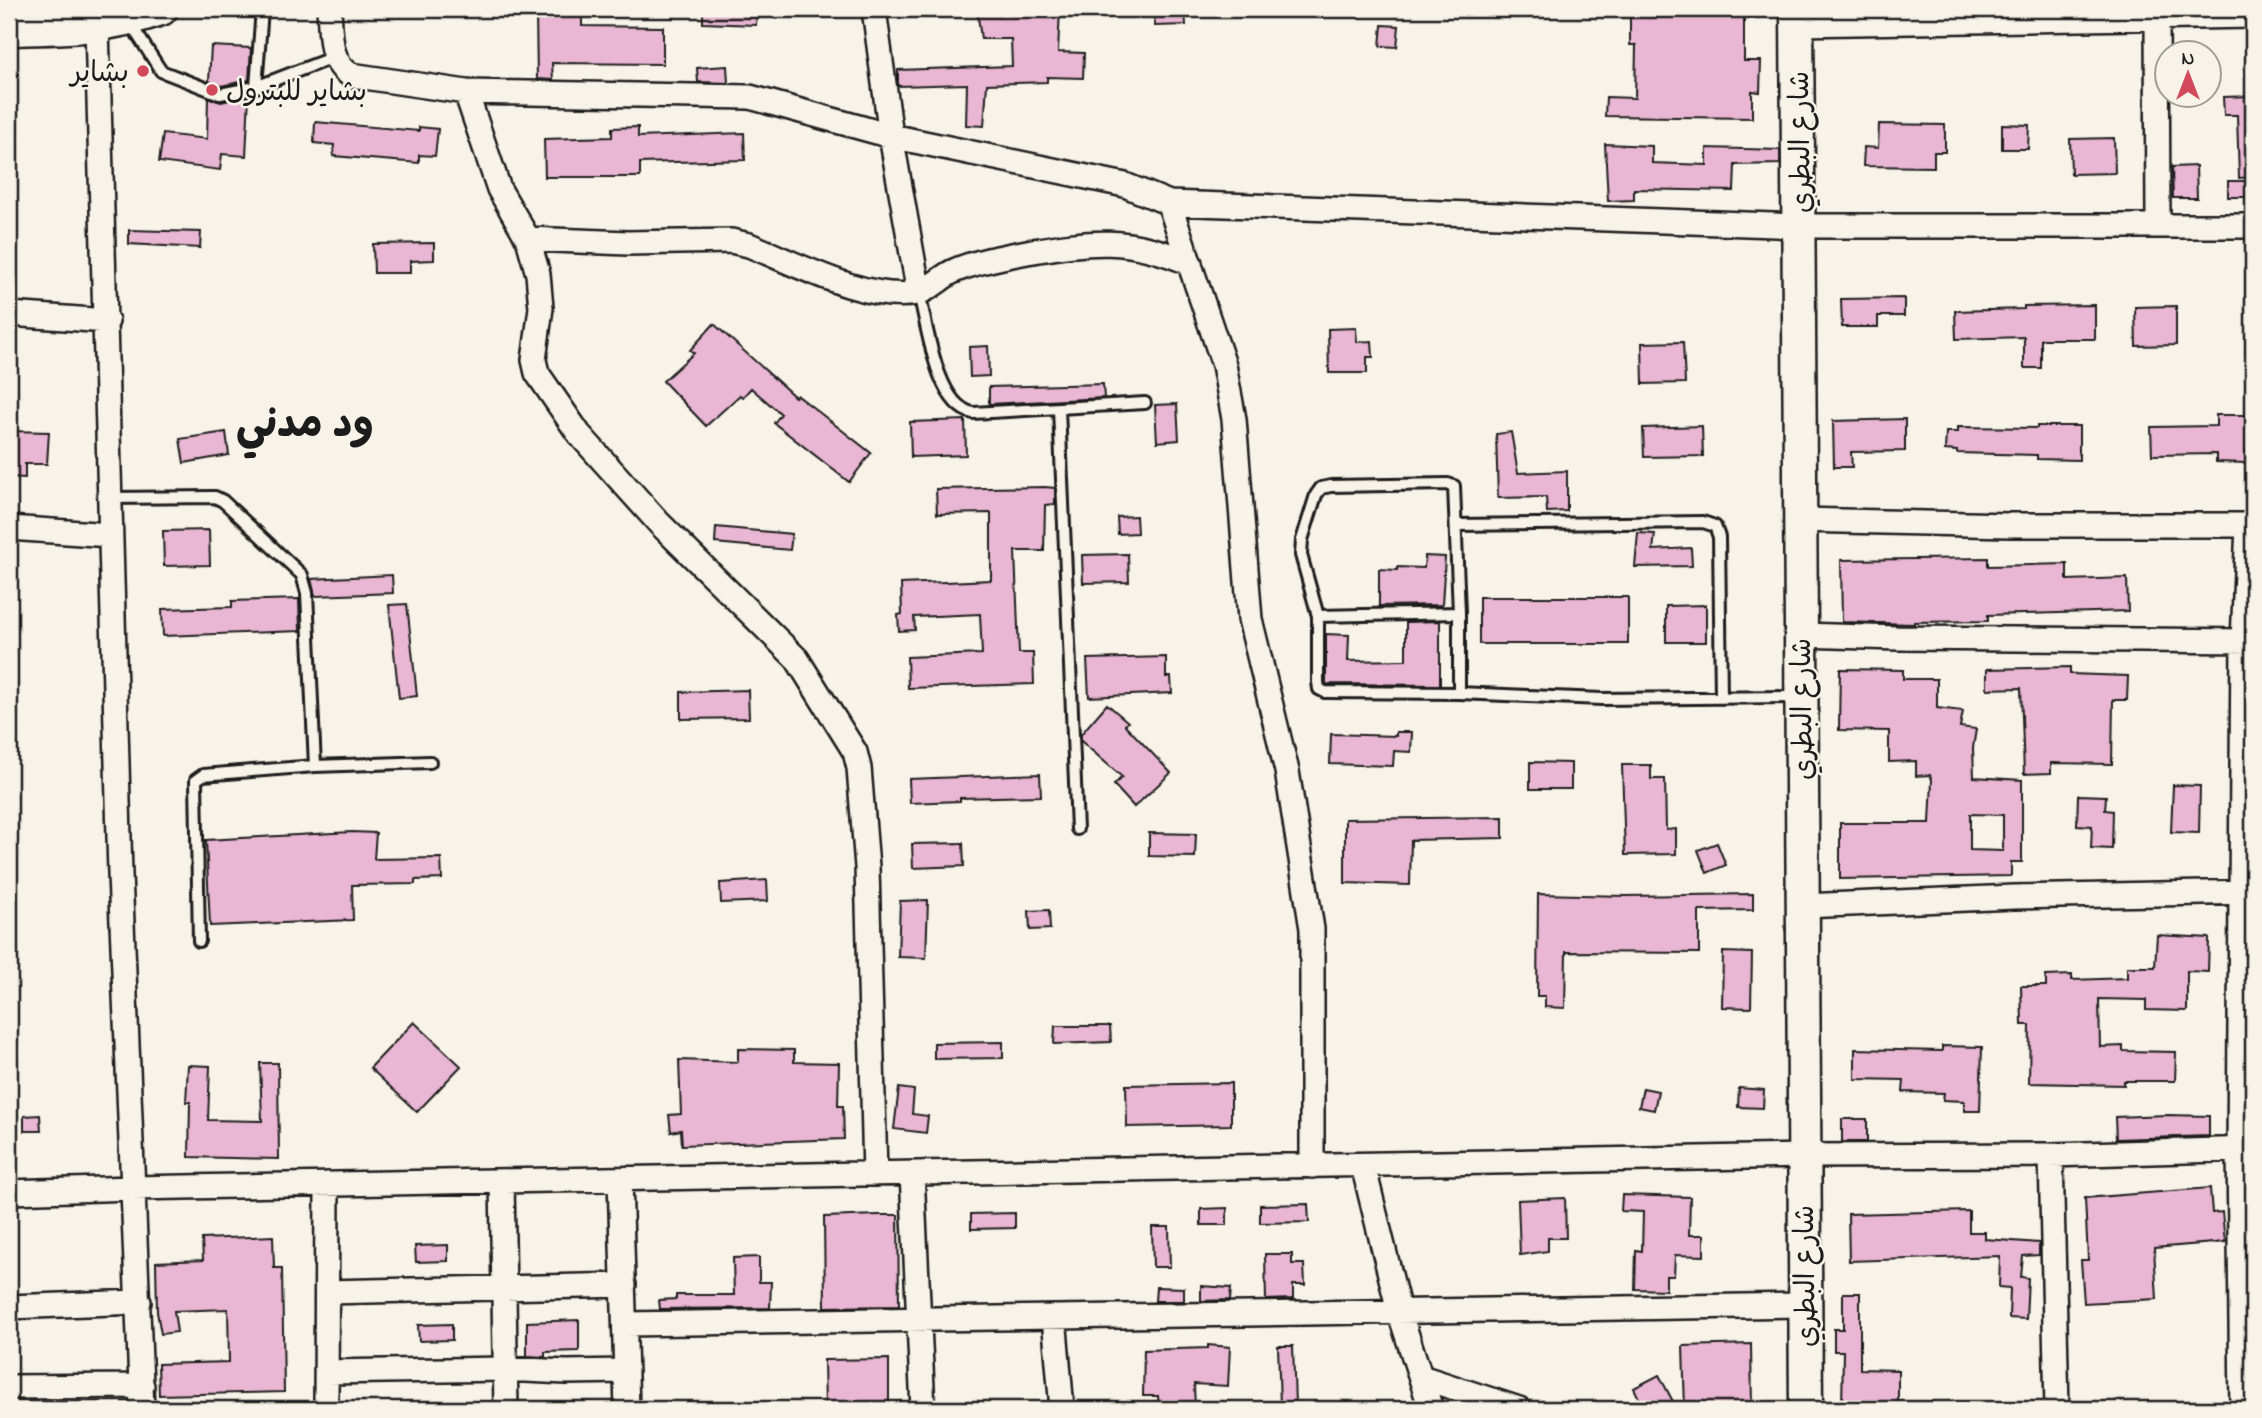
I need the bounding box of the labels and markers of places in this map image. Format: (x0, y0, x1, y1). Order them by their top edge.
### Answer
place label: بشاير (68, 54, 129, 95)
marker: بشاير (135, 63, 151, 79)
place label: بشاير للبترول (226, 73, 367, 114)
marker: بشاير للبترول (204, 82, 220, 98)

